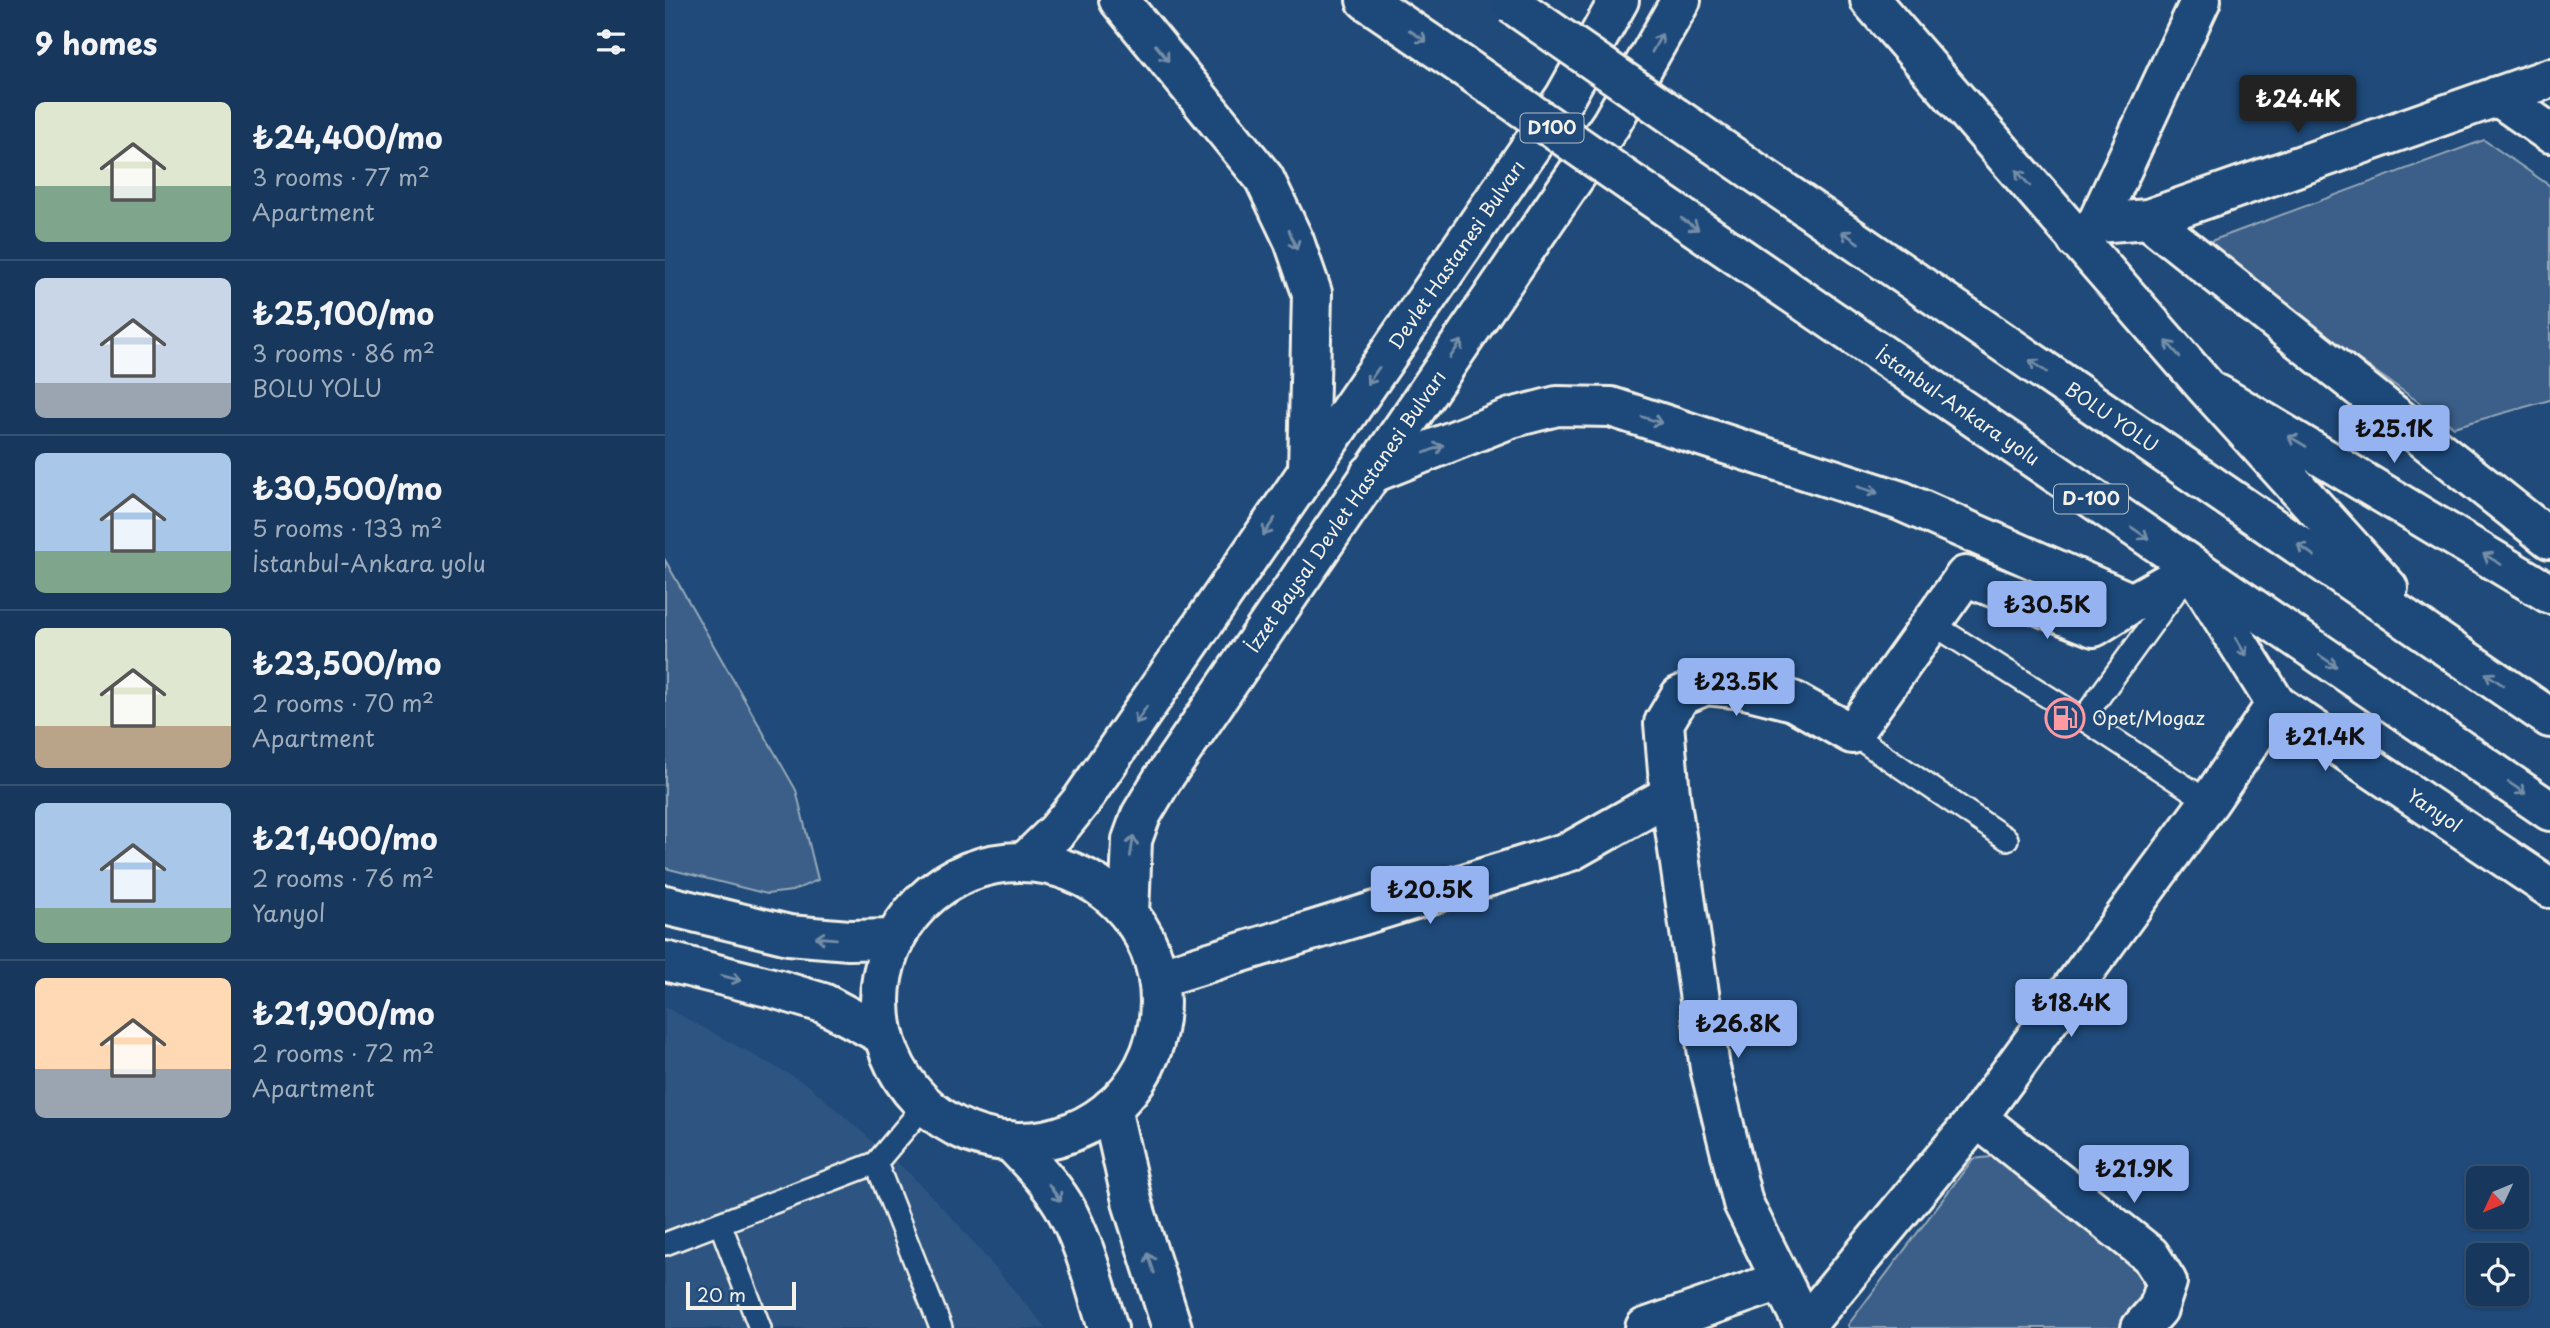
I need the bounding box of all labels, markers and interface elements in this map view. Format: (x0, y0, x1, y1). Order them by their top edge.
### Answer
text: 9 homes (35, 20, 157, 65)
icon: filters (592, 23, 630, 61)
one-way arrow (1408, 28, 1427, 43)
one-way arrow (1650, 34, 1664, 54)
one-way arrow (1154, 43, 1170, 61)
pin: ₺24.4K (2241, 76, 2355, 135)
text: ₺24.4K (2255, 80, 2341, 115)
road number: D100 (1521, 113, 1583, 142)
text: ₺24,400/mo (252, 114, 443, 159)
icon: home (91, 130, 175, 214)
street label: Devlet Hastanesi Bulvarı (1381, 154, 1531, 354)
text: 3 rooms · 77 m² (252, 159, 430, 194)
one-way arrow (2015, 169, 2031, 187)
text: Apartment (252, 194, 375, 229)
one-way arrow (1680, 217, 1699, 231)
one-way arrow (1288, 229, 1301, 250)
one-way arrow (1841, 230, 1861, 244)
text: ₺25,100/mo (252, 290, 434, 335)
icon: home (91, 306, 175, 390)
text: 3 rooms · 86 m² (252, 335, 435, 370)
street label: İstanbul-Ankara yolu (1871, 339, 2046, 471)
one-way arrow (1449, 340, 1463, 360)
one-way arrow (2165, 340, 2181, 358)
one-way arrow (2029, 359, 2048, 373)
street label: İzzet Baysal Devlet Hastanesi Bulvarı (1238, 364, 1452, 658)
one-way arrow (1366, 366, 1380, 385)
text: BOLU YOLU (252, 370, 382, 405)
street label: BOLU YOLU (2060, 374, 2165, 458)
pin: ₺25.1K (2337, 406, 2451, 465)
text: ₺25.1K (2355, 410, 2433, 445)
one-way arrow (1640, 415, 1662, 427)
one-way arrow (2287, 434, 2307, 448)
one-way arrow (1422, 441, 1444, 454)
text: ₺30,500/mo (252, 465, 442, 510)
icon: home (91, 481, 175, 565)
one-way arrow (1857, 484, 1879, 497)
road number: D-100 (2054, 485, 2128, 514)
text: 5 rooms · 133 m² (252, 510, 443, 545)
one-way arrow (1262, 517, 1276, 536)
one-way arrow (2130, 526, 2149, 540)
one-way arrow (2297, 543, 2316, 558)
text: İstanbul-Ankara yolu (252, 545, 486, 580)
one-way arrow (2482, 552, 2502, 566)
pin: ₺30.5K (1990, 582, 2104, 641)
text: ₺30.5K (2003, 586, 2091, 621)
one-way arrow (2235, 637, 2249, 657)
text: ₺23,500/mo (252, 640, 441, 685)
one-way arrow (2318, 654, 2337, 668)
icon: home (91, 656, 175, 740)
pin: ₺23.5K (1679, 658, 1793, 718)
text: ₺23.5K (1694, 663, 1778, 698)
one-way arrow (2485, 672, 2504, 686)
text: 2 rooms · 70 m² (252, 685, 434, 720)
fuel station icon: Opet/Mogaz (2044, 697, 2086, 739)
place label: Opet/Mogaz (2092, 703, 2205, 731)
one-way arrow (1134, 705, 1148, 724)
pin: ₺21.4K (2268, 714, 2382, 773)
text: ₺21.4K (2285, 718, 2365, 753)
text: Apartment (252, 720, 375, 755)
street label: Yanyol (2402, 781, 2468, 838)
one-way arrow (2507, 781, 2526, 796)
text: ₺21,400/mo (252, 815, 438, 860)
icon: home (91, 831, 175, 915)
one-way arrow (1126, 835, 1139, 858)
text: 2 rooms · 76 m² (252, 860, 434, 895)
pin: ₺20.5K (1373, 866, 1487, 926)
text: ₺20.5K (1387, 871, 1473, 906)
text: Yanyol (252, 895, 325, 930)
one-way arrow (815, 931, 837, 944)
one-way arrow (719, 972, 742, 985)
pin: ₺18.4K (2014, 979, 2128, 1039)
text: ₺18.4K (2031, 984, 2111, 1019)
text: ₺21,900/mo (252, 990, 435, 1035)
pin: ₺26.8K (1681, 1000, 1795, 1060)
text: ₺26.8K (1695, 1005, 1781, 1040)
icon: home (91, 1006, 175, 1090)
text: 2 rooms · 72 m² (252, 1035, 434, 1070)
text: Apartment (252, 1070, 375, 1105)
pin: ₺21.9K (2077, 1146, 2191, 1205)
text: ₺21.9K (2095, 1150, 2173, 1185)
north arrow (2466, 1166, 2529, 1228)
map controls (2466, 1166, 2529, 1306)
one-way arrow (1048, 1183, 1062, 1202)
button: locate (2466, 1243, 2529, 1306)
one-way arrow (1144, 1252, 1157, 1274)
scale bar (686, 1279, 796, 1311)
text: 20 m (697, 1280, 746, 1308)

